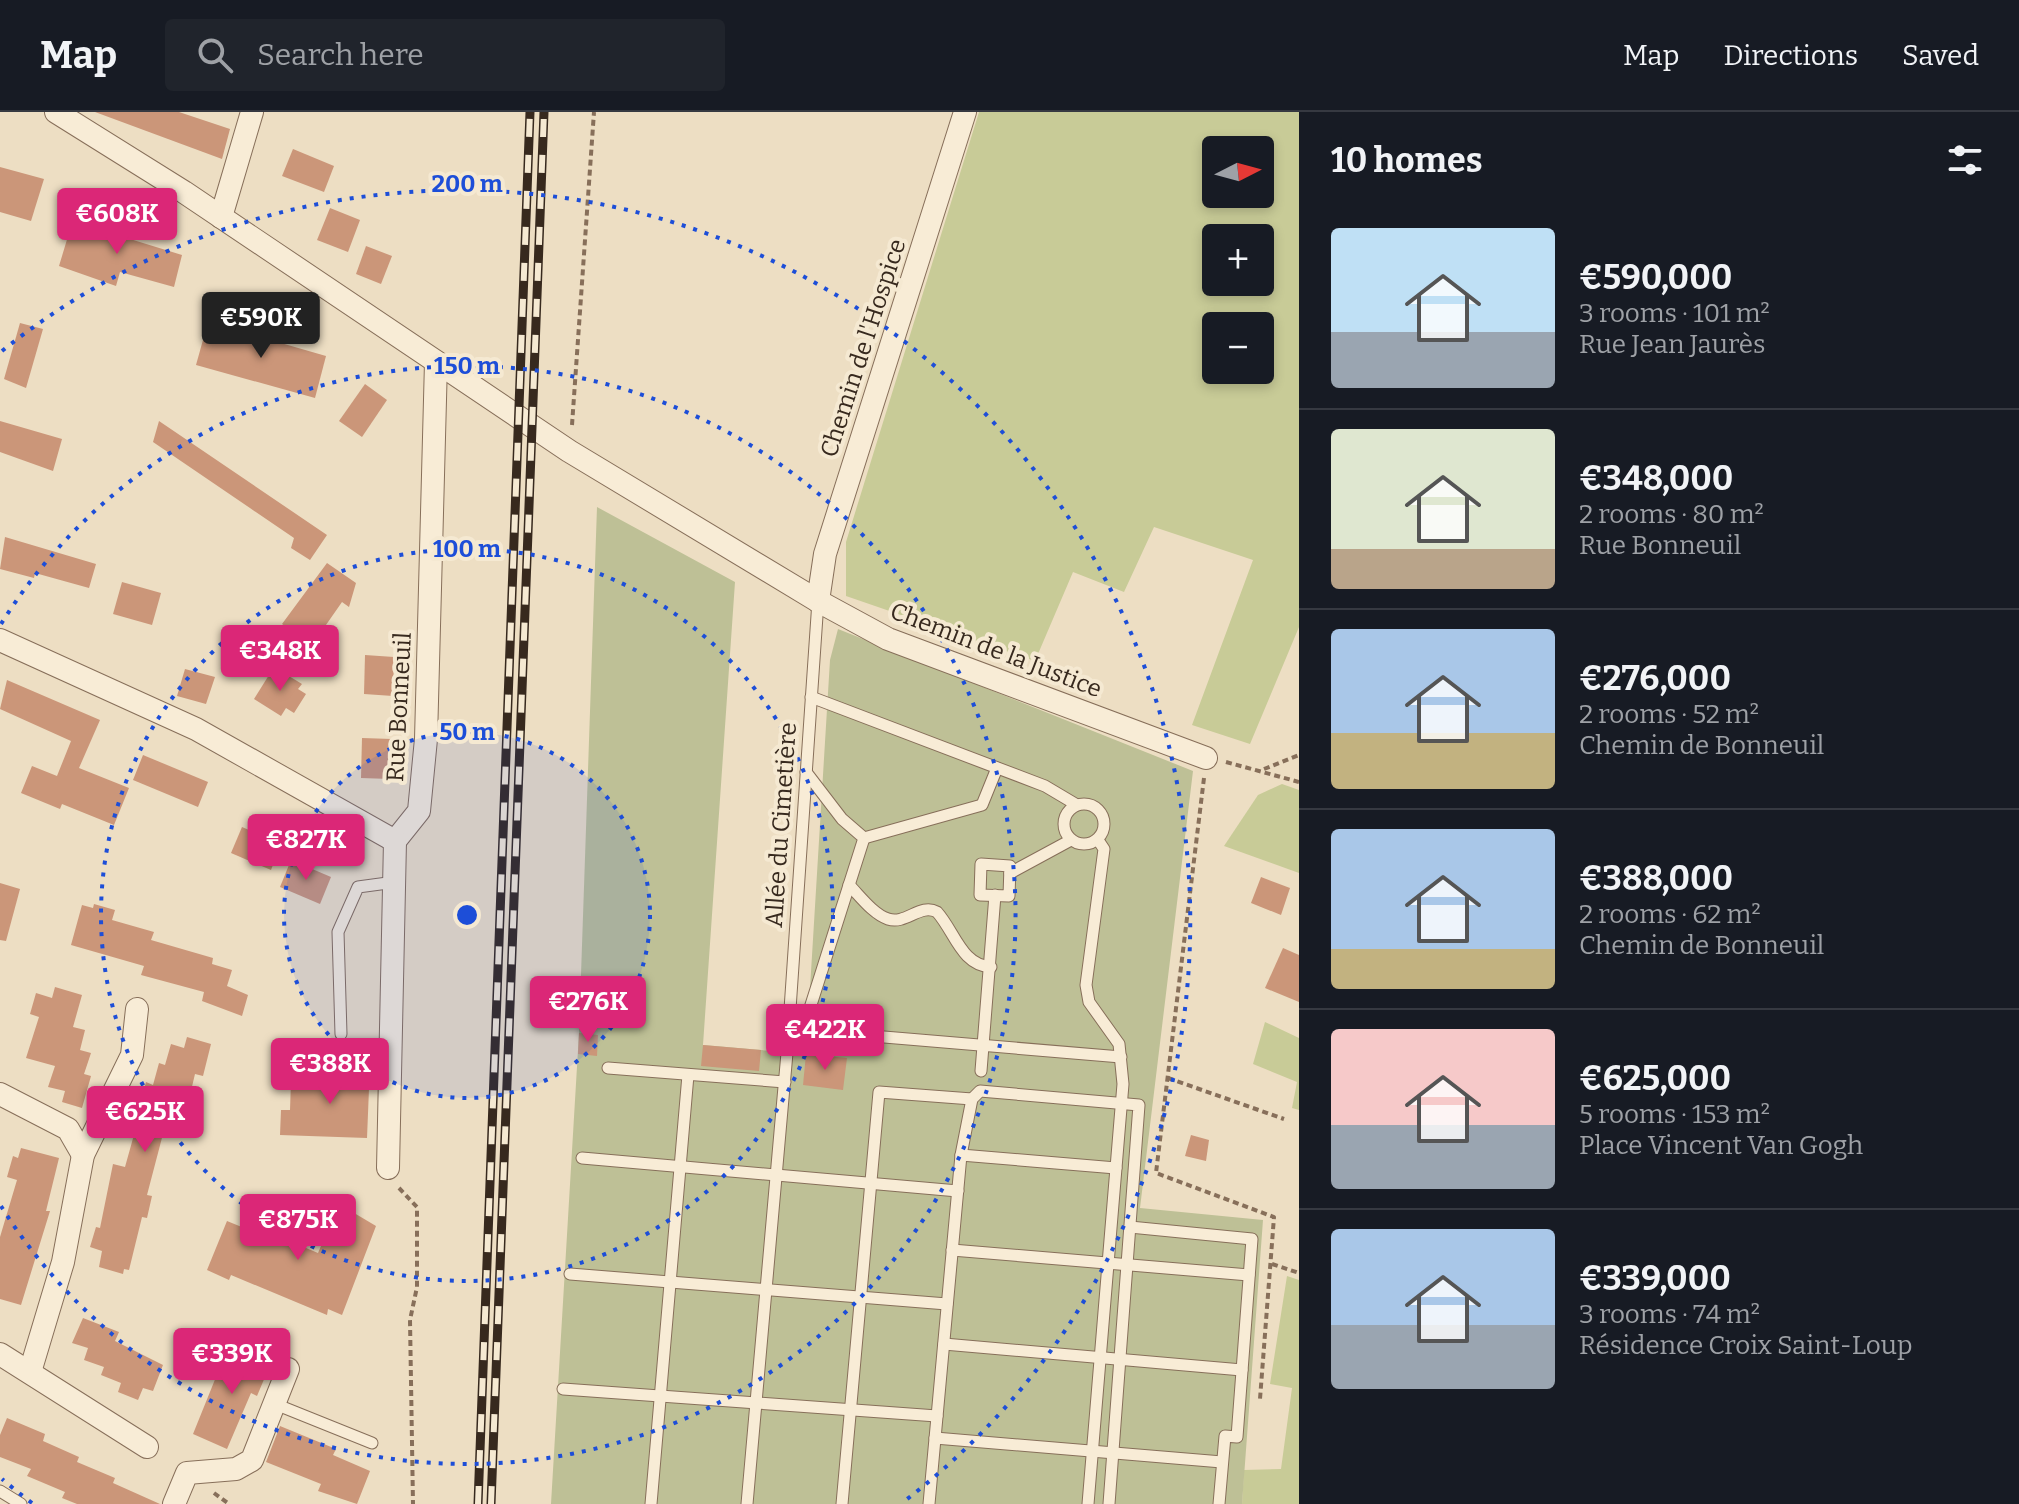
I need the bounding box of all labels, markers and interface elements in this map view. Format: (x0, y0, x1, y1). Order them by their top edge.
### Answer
search box (165, 19, 725, 91)
text: Map (40, 32, 117, 78)
icon: search (193, 33, 237, 77)
text: Search here (257, 37, 424, 73)
text: Map (1623, 39, 1679, 72)
text: Directions (1723, 39, 1858, 72)
text: Saved (1902, 39, 1979, 72)
north arrow (1202, 136, 1274, 208)
map controls (1202, 136, 1274, 384)
icon: filters (1943, 138, 1987, 182)
text: 10 homes (1331, 140, 1482, 181)
text: 200 m (431, 170, 503, 198)
pin: €608K (61, 188, 173, 256)
text: €608K (75, 198, 159, 229)
button: + (1202, 224, 1274, 296)
street label: Chemin de l'Hospice (815, 235, 911, 461)
text: €590,000 (1579, 257, 1732, 298)
icon: home (1395, 260, 1491, 356)
pin: €590K (205, 292, 317, 360)
text: 3 rooms · 101 m² (1579, 298, 1770, 329)
text: €590K (220, 302, 302, 333)
button: − (1202, 312, 1274, 384)
text: Rue Jean Jaurès (1579, 329, 1766, 360)
text: 150 m (434, 352, 500, 380)
text: €348,000 (1579, 458, 1733, 499)
icon: home (1395, 461, 1491, 557)
text: 2 rooms · 80 m² (1579, 499, 1764, 530)
text: Rue Bonneuil (1579, 530, 1741, 561)
text: 100 m (433, 535, 501, 563)
street label: Chemin de la Justice (886, 597, 1106, 703)
pin: €348K (224, 625, 336, 693)
street label: Rue Bonneuil (381, 631, 417, 782)
text: €348K (239, 635, 321, 666)
text: €276,000 (1579, 658, 1731, 699)
icon: home (1395, 661, 1491, 757)
text: 2 rooms · 52 m² (1579, 699, 1759, 730)
text: 50 m (439, 718, 495, 746)
street label: Allée du Cimetière (760, 721, 802, 929)
text: Chemin de Bonneuil (1579, 730, 1824, 761)
pin: €827K (250, 814, 362, 882)
text: €827K (266, 824, 346, 855)
text: €388,000 (1579, 858, 1733, 899)
icon: home (1395, 861, 1491, 957)
text: 2 rooms · 62 m² (1579, 899, 1761, 930)
centre of rings (453, 901, 481, 929)
text: Chemin de Bonneuil (1579, 930, 1824, 961)
pin: €276K (532, 976, 644, 1044)
text: €276K (548, 986, 628, 1017)
pin: €422K (769, 1004, 881, 1072)
text: €422K (784, 1014, 866, 1045)
pin: €388K (274, 1038, 386, 1106)
text: €388K (289, 1048, 371, 1079)
text: €625,000 (1579, 1058, 1731, 1099)
icon: home (1395, 1061, 1491, 1157)
pin: €625K (89, 1086, 201, 1154)
text: €625K (105, 1096, 185, 1127)
text: 5 rooms · 153 m² (1579, 1099, 1770, 1130)
text: Place Vincent Van Gogh (1579, 1130, 1863, 1161)
pin: €875K (242, 1194, 354, 1262)
text: €875K (258, 1204, 338, 1235)
text: €339,000 (1579, 1258, 1731, 1299)
icon: home (1395, 1261, 1491, 1357)
text: 3 rooms · 74 m² (1579, 1299, 1760, 1330)
pin: €339K (176, 1328, 288, 1396)
text: Résidence Croix Saint-Loup (1579, 1330, 1912, 1361)
text: €339K (191, 1338, 273, 1369)

